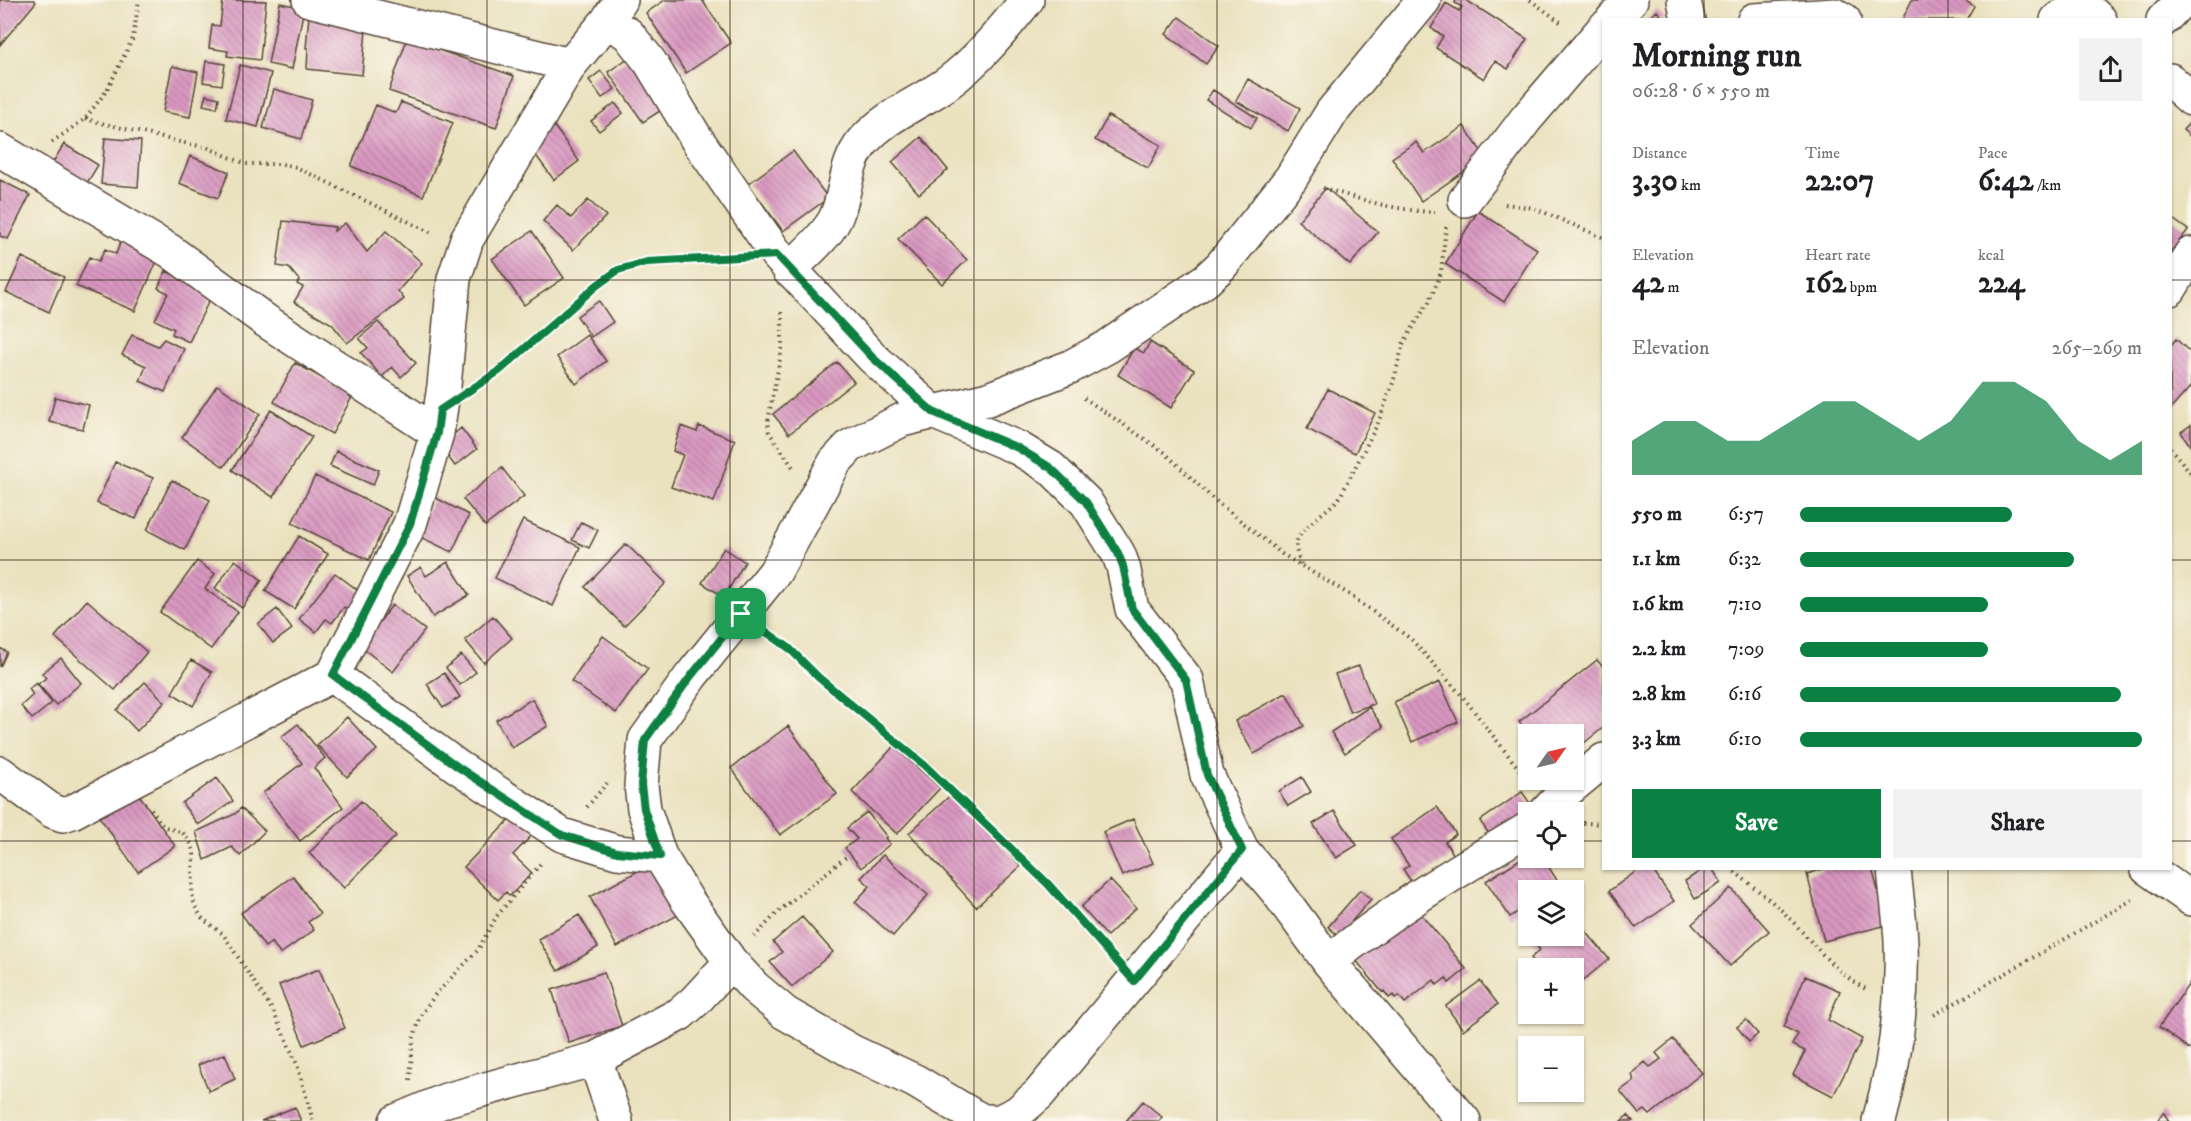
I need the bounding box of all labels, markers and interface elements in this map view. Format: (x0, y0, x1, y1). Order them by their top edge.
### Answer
text: Morning run (1632, 36, 1801, 77)
button: share (2079, 38, 2142, 101)
text: 06:28 · 6 × 550 m (1632, 79, 1770, 104)
text: Distance (1632, 143, 1687, 163)
text: Time (1805, 143, 1840, 163)
text: Pace (1978, 143, 2008, 163)
text: 3.30 (1632, 163, 1678, 200)
text: 22:07 (1805, 163, 1874, 200)
text: 6:42 (1978, 163, 2033, 200)
text: km (1678, 175, 1701, 195)
text: /km (2033, 175, 2061, 195)
text: Elevation (1632, 245, 1694, 265)
text: Heart rate (1805, 245, 1871, 265)
text: kcal (1978, 245, 2004, 265)
text: 42 (1632, 265, 1664, 302)
text: 162 (1805, 265, 1846, 302)
text: 224 (1978, 265, 2025, 302)
text: m (1664, 277, 1679, 297)
text: bpm (1846, 277, 1877, 297)
text: Elevation (1632, 336, 1709, 361)
text: 265–269 m (2052, 336, 2142, 361)
text: 550 m (1632, 502, 1682, 527)
text: 6:57 (1728, 502, 1764, 527)
text: 1.1 km (1632, 547, 1681, 572)
text: 6:32 (1728, 547, 1761, 572)
pin (715, 588, 766, 639)
text: 1.6 km (1632, 592, 1684, 617)
text: 7:10 (1728, 592, 1762, 617)
icon: arrive (724, 597, 757, 630)
text: 2.2 km (1632, 637, 1686, 662)
text: 7:09 (1728, 637, 1765, 662)
text: 2.8 km (1632, 682, 1686, 707)
text: 6:16 (1728, 682, 1761, 707)
north arrow (1518, 724, 1584, 790)
map controls (1518, 724, 1584, 1102)
text: 3.3 km (1632, 727, 1681, 752)
text: 6:10 (1728, 727, 1762, 752)
button: Save (1632, 789, 1881, 858)
button: Share (1893, 789, 2142, 858)
button: locate (1518, 802, 1584, 868)
button: layers (1518, 880, 1584, 946)
button: + (1518, 958, 1584, 1024)
button: − (1518, 1036, 1584, 1102)

